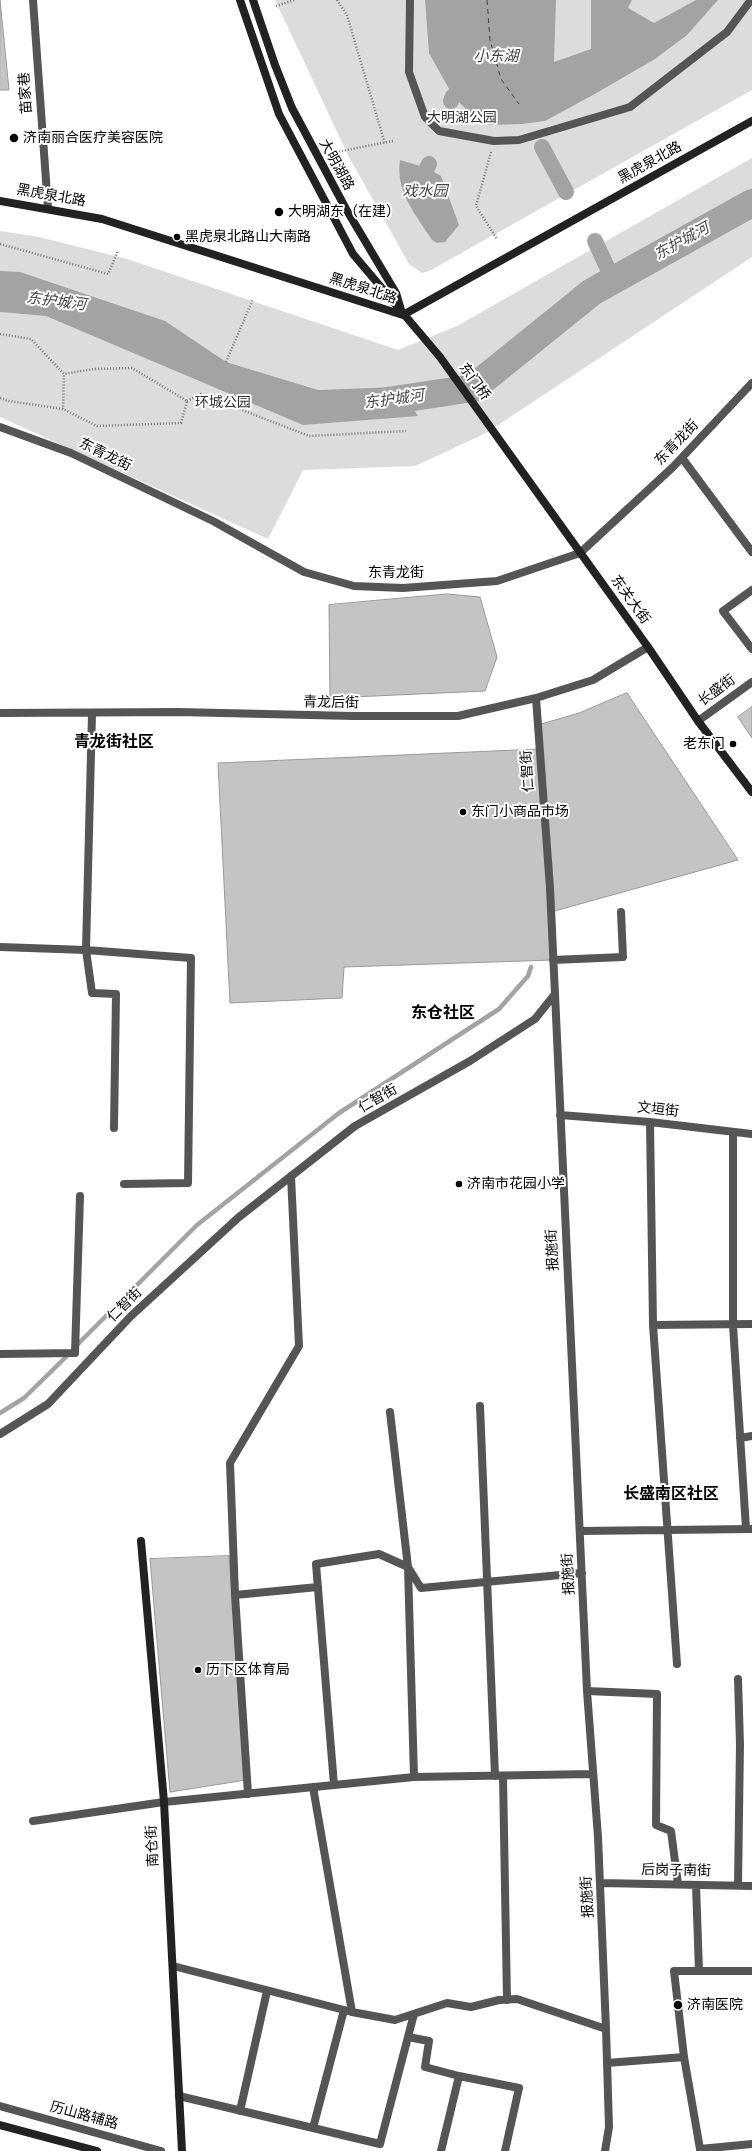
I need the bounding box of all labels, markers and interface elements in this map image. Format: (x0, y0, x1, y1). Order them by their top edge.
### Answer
water label: 小东湖 (474, 48, 518, 66)
street label: 苗家巷 (16, 71, 36, 115)
park label: 大明湖公园 (427, 110, 497, 126)
place label: 济南丽合医疗美容医院 (23, 130, 163, 146)
marker: 济南丽合医疗美容医院 (8, 132, 20, 144)
street label: 大明湖路 (315, 136, 357, 194)
street label: 黑虎泉北路 (615, 139, 685, 187)
street label: 黑虎泉北路 (15, 182, 87, 210)
water label: 戏水园 (403, 183, 447, 201)
place label: 大明湖东（在建） (288, 204, 400, 220)
marker: 大明湖东（在建） (273, 206, 285, 218)
water label: 东护城河 (651, 220, 713, 264)
place label: 黑虎泉北路山大南路 (185, 229, 311, 245)
marker: 黑虎泉北路山大南路 (172, 232, 182, 242)
street label: 黑虎泉北路 (327, 270, 399, 308)
water label: 东护城河 (25, 289, 87, 315)
street label: 东门桥 (455, 360, 493, 404)
water label: 东护城河 (363, 387, 425, 413)
park label: 环城公园 (195, 395, 251, 411)
street label: 东青龙街 (652, 417, 702, 469)
street label: 东青龙街 (76, 435, 134, 475)
street label: 东青龙街 (368, 565, 424, 581)
street label: 东关大街 (607, 572, 653, 628)
street label: 长盛街 (695, 672, 739, 710)
street label: 青龙后街 (303, 694, 359, 712)
district label: 青龙街社区 (74, 733, 154, 753)
place label: 老东门 (683, 736, 725, 752)
marker: 老东门 (728, 739, 738, 749)
street label: 仁智街 (518, 749, 538, 793)
place label: 东门小商品市场 (471, 804, 569, 820)
marker: 东门小商品市场 (458, 807, 468, 817)
district label: 东仓社区 (411, 1004, 475, 1024)
street label: 仁智街 (356, 1081, 400, 1117)
street label: 文垣街 (636, 1099, 680, 1121)
place label: 济南市花园小学 (467, 1176, 565, 1192)
marker: 济南市花园小学 (454, 1179, 464, 1189)
street label: 报施街 (544, 1229, 562, 1271)
street label: 仁智街 (104, 1284, 146, 1326)
district label: 长盛南区社区 (623, 1485, 719, 1505)
street label: 报施街 (560, 1553, 578, 1595)
place label: 历下区体育局 (206, 1662, 290, 1678)
marker: 历下区体育局 (193, 1665, 203, 1675)
street label: 南仓街 (144, 1825, 162, 1867)
street label: 后岗子南街 (641, 1862, 711, 1880)
street label: 报施街 (579, 1876, 597, 1918)
place label: 济南医院 (687, 1997, 743, 2013)
marker: 济南医院 (672, 1999, 684, 2011)
street label: 历山路辅路 (48, 2099, 120, 2133)

